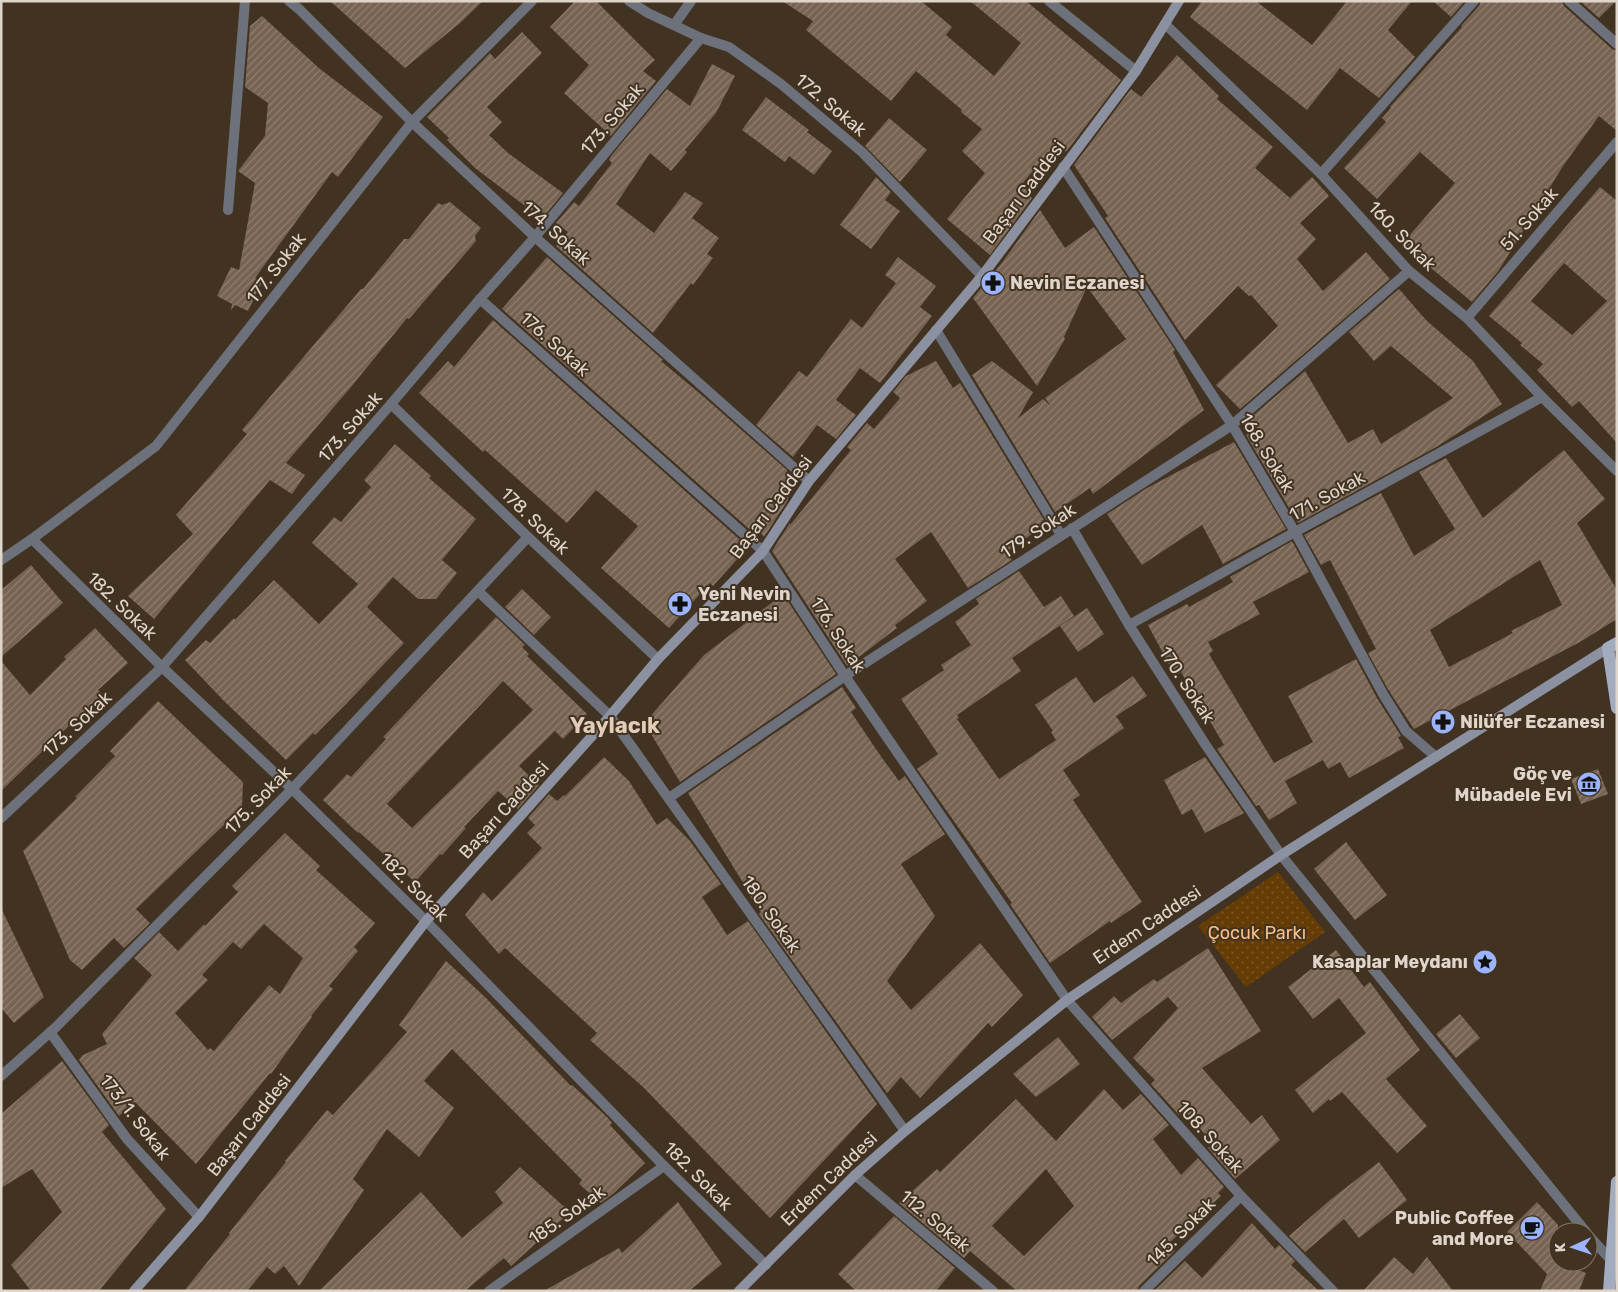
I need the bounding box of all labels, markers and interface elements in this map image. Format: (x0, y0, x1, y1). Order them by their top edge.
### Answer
street label: 172. Sokak (791, 69, 872, 142)
street label: 173. Sokak (576, 78, 649, 159)
street label: Başarı Caddesi (978, 136, 1070, 248)
street label: 51. Sokak (1495, 182, 1563, 255)
street label: 174. Sokak (517, 196, 596, 270)
street label: 160. Sokak (1363, 197, 1441, 276)
street label: 177. Sokak (242, 228, 311, 308)
pharmacy icon: Nevin Eczanesi (980, 270, 1006, 296)
place label: Nevin Eczanesi (1010, 272, 1145, 294)
street label: 176. Sokak (516, 307, 595, 381)
street label: 173. Sokak (313, 387, 387, 467)
street label: 168. Sokak (1235, 409, 1300, 497)
street label: Başarı Caddesi (725, 451, 817, 563)
street label: 171. Sokak (1285, 466, 1369, 526)
street label: 178. Sokak (496, 483, 574, 560)
street label: 179. Sokak (996, 498, 1080, 563)
street label: 182. Sokak (83, 567, 162, 645)
place label: Yeni Nevin Eczanesi (698, 583, 791, 626)
pharmacy icon: Yeni Nevin Eczanesi (667, 591, 693, 617)
street label: 176. Sokak (805, 593, 871, 678)
street label: 170. Sokak (1154, 643, 1220, 728)
street label: 173. Sokak (38, 686, 117, 762)
pharmacy icon: Nilüfer Eczanesi (1430, 709, 1456, 735)
place label: Nilüfer Eczanesi (1460, 711, 1605, 733)
district label: Yaylacık (570, 712, 660, 739)
street label: Başarı Caddesi (454, 757, 554, 863)
street label: 175. Sokak (220, 761, 296, 839)
place label: Göç ve Mübadele Evi (1455, 763, 1572, 806)
museum icon: Göç ve Mübadele Evi (1576, 771, 1602, 797)
street label: 182. Sokak (375, 848, 454, 927)
street label: 180. Sokak (736, 871, 806, 957)
street label: Erdem Caddesi (1089, 881, 1205, 969)
park label: Çocuk Parkı (1208, 922, 1306, 944)
place icon: Kasaplar Meydanı (1472, 949, 1498, 975)
place label: Kasaplar Meydanı (1312, 951, 1468, 973)
street label: 173/1. Sokak (95, 1070, 176, 1165)
street label: Başarı Caddesi (202, 1070, 296, 1180)
street label: 108. Sokak (1172, 1096, 1248, 1178)
street label: Erdem Caddesi (776, 1127, 882, 1231)
street label: 182. Sokak (659, 1137, 738, 1216)
street label: 185. Sokak (524, 1180, 610, 1249)
street label: 112. Sokak (895, 1185, 975, 1257)
street label: 145. Sokak (1142, 1193, 1220, 1271)
place label: Public Coffee and More (1395, 1207, 1514, 1250)
cafe icon: Public Coffee and More (1519, 1215, 1545, 1241)
north arrow (1548, 1222, 1598, 1272)
text: K (1552, 1242, 1569, 1253)

